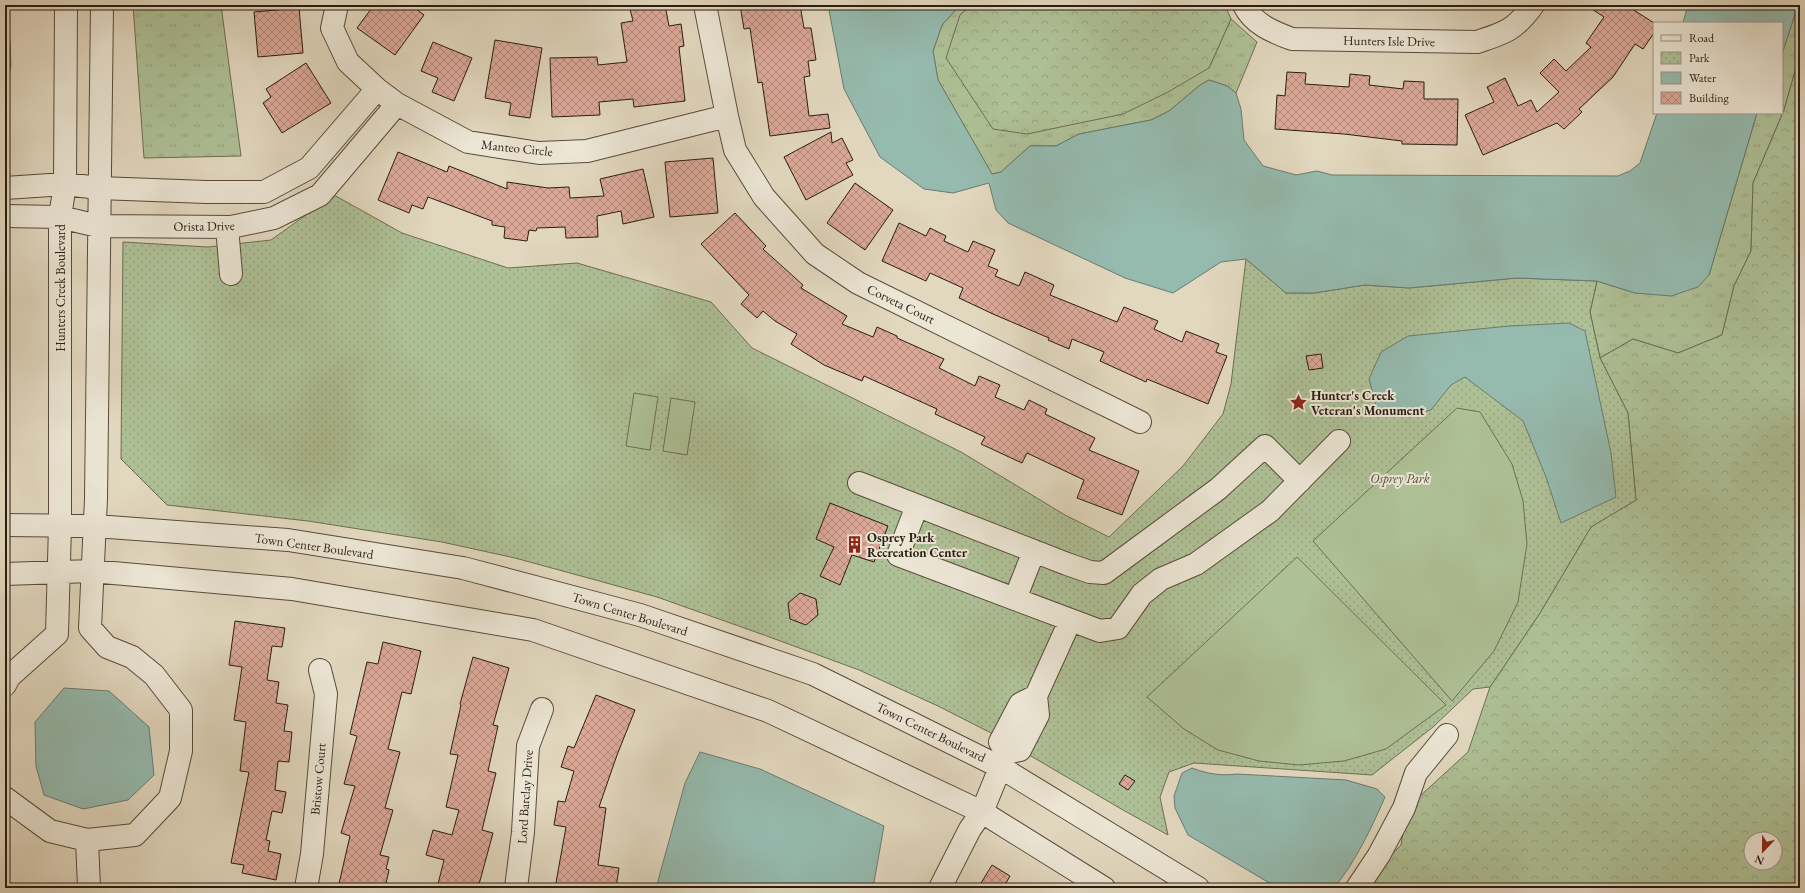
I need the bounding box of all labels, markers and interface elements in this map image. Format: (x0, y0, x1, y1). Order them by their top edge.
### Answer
legend (1653, 22, 1783, 114)
text: Road (1689, 30, 1715, 46)
street label: Hunters Isle Drive (1343, 32, 1435, 50)
text: Park (1689, 50, 1710, 66)
text: Water (1689, 70, 1716, 86)
text: Building (1689, 90, 1730, 106)
street label: Manteo Circle (480, 136, 554, 160)
street label: Orista Drive (173, 217, 235, 235)
street label: Hunters Creek Boulevard (52, 224, 69, 352)
street label: Corveta Court (864, 280, 938, 328)
place label: Hunter's Creek Veteran's Monument (1311, 387, 1424, 419)
place icon: Hunter's Creek Veteran's Monument (1288, 392, 1308, 412)
park label: Osprey Park (1370, 470, 1430, 487)
street label: Town Center Boulevard (253, 529, 375, 563)
place label: Osprey Park Recreation Center (867, 529, 968, 561)
building icon: Osprey Park Recreation Center (844, 534, 864, 554)
street label: Town Center Boulevard (570, 588, 690, 640)
street label: Town Center Boulevard (873, 698, 989, 766)
street label: Bristow Court (306, 742, 330, 816)
street label: Lord Barclay Drive (513, 749, 537, 845)
north arrow (1743, 831, 1783, 871)
text: N (1752, 852, 1766, 868)

